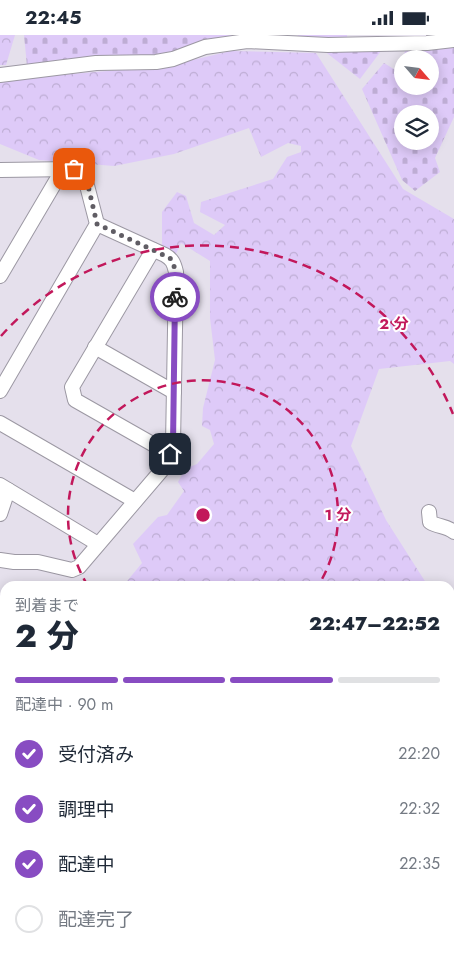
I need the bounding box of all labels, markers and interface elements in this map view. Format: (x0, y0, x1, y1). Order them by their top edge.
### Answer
text: 22:45 (25, 4, 82, 31)
north arrow (394, 50, 439, 95)
map controls (394, 50, 439, 150)
button: layers (394, 105, 439, 150)
pin (53, 148, 95, 190)
icon: bag (60, 155, 88, 183)
courier (150, 272, 200, 322)
icon: bike (161, 283, 189, 311)
text: 2 分 (379, 313, 409, 335)
pin (149, 433, 191, 475)
icon: home (156, 440, 184, 468)
text: 1 分 (324, 504, 352, 526)
centre of rings (194, 506, 212, 524)
text: 到着まで (15, 594, 79, 617)
text: 22:47–22:52 (309, 610, 440, 637)
text: 2 分 (15, 613, 78, 659)
text: 配達中 · 90 m (15, 693, 114, 716)
icon: check (15, 740, 43, 768)
text: 受付済み (58, 741, 134, 768)
text: 22:20 (398, 742, 440, 765)
icon: check (15, 795, 43, 823)
text: 調理中 (58, 796, 115, 823)
text: 22:32 (399, 797, 440, 820)
icon: check (15, 850, 43, 878)
text: 配達中 (58, 851, 115, 878)
text: 22:35 (399, 852, 440, 875)
text: 配達完了 (58, 906, 134, 933)

